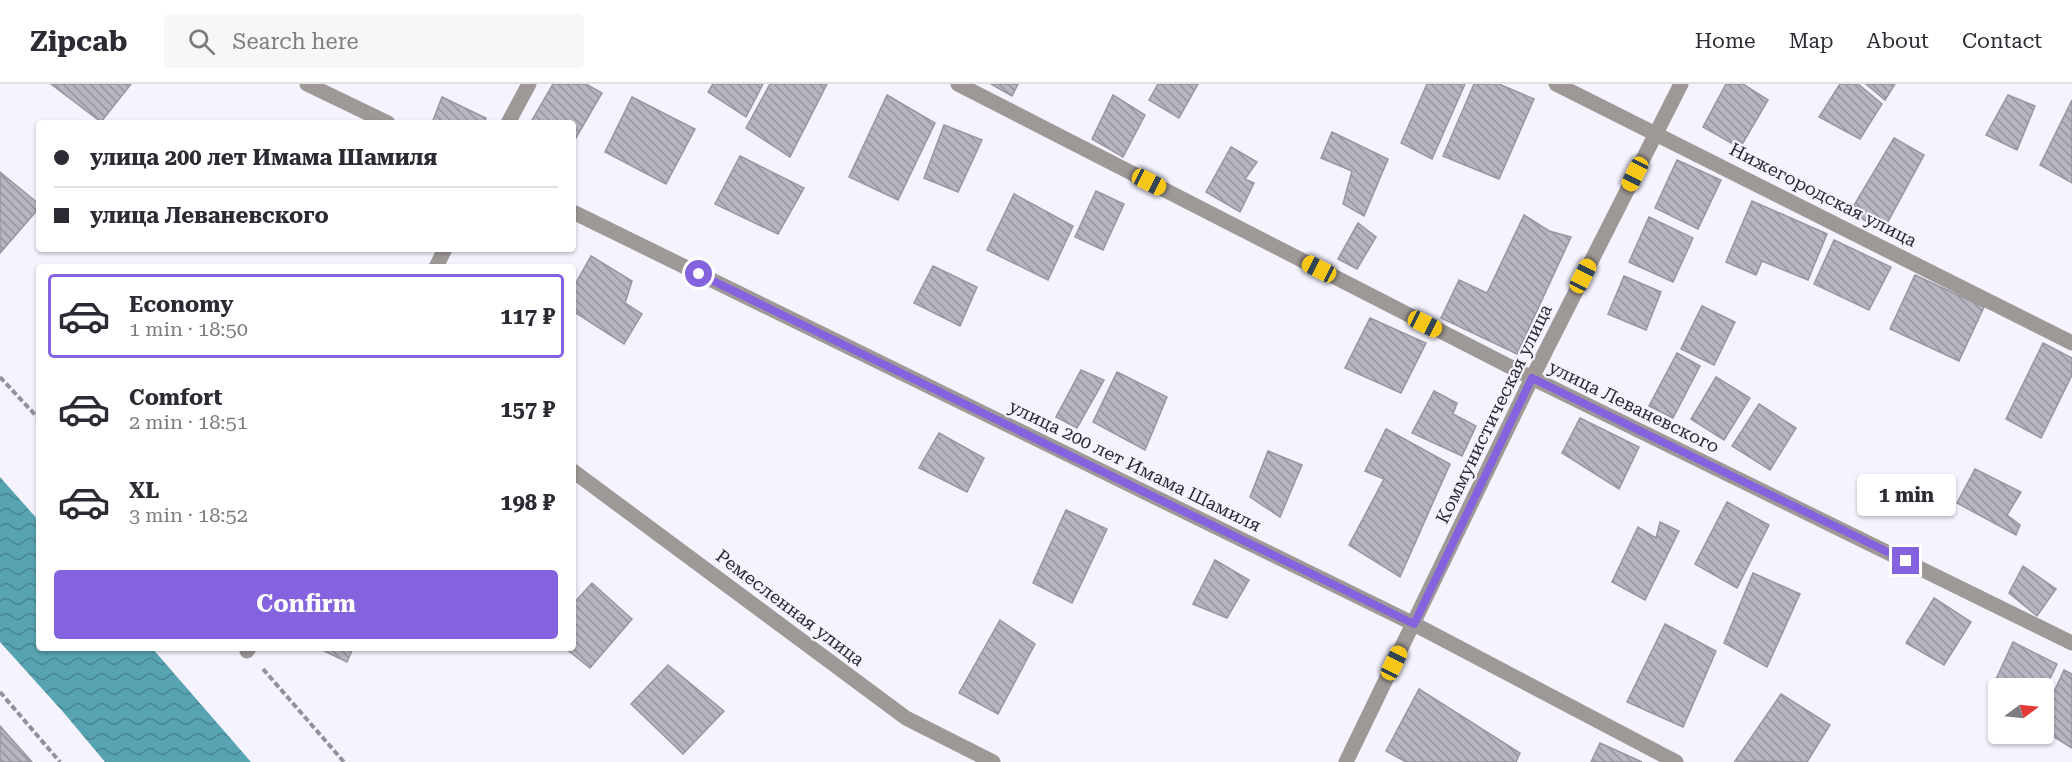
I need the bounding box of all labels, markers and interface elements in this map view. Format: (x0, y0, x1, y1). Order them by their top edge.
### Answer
search box (164, 14, 584, 68)
text: Zipcab (30, 25, 128, 58)
icon: search (185, 25, 218, 58)
text: Search here (233, 29, 359, 54)
text: Home (1695, 29, 1756, 53)
text: Map (1789, 29, 1834, 53)
text: About (1867, 29, 1929, 53)
text: Contact (1962, 29, 2042, 53)
street label: Нижегородская улица (1726, 138, 1921, 251)
text: улица 200 лет Имама Шамиля (90, 145, 437, 170)
car (1619, 154, 1651, 194)
car (1129, 166, 1169, 198)
text: улица Леваневского (90, 203, 329, 228)
car (1299, 253, 1339, 285)
car (1567, 256, 1599, 296)
route start (685, 260, 712, 287)
icon: car (57, 289, 111, 343)
text: Economy (129, 292, 233, 317)
street label: Коммунистическая улица (1431, 301, 1556, 527)
text: 117 ₽ (500, 304, 555, 329)
car (1405, 308, 1445, 340)
text: 1 min · 18:50 (129, 317, 248, 341)
street label: улица Леваневского (1545, 356, 1723, 457)
icon: car (57, 382, 111, 436)
text: Comfort (129, 385, 222, 410)
street label: улица 200 лет Имама Шамиля (1006, 395, 1265, 536)
text: 157 ₽ (500, 397, 555, 422)
text: 2 min · 18:51 (129, 410, 248, 434)
callout: 1 min (1856, 474, 1956, 516)
icon: car (57, 475, 111, 529)
text: XL (129, 478, 159, 503)
text: 1 min (1879, 483, 1934, 507)
text: 198 ₽ (500, 490, 555, 515)
text: 3 min · 18:52 (129, 503, 248, 527)
street label: Ремесленная улица (712, 545, 869, 670)
route end (1892, 547, 1919, 574)
button: Confirm (54, 570, 558, 639)
car (1378, 643, 1410, 683)
north arrow (1988, 678, 2054, 744)
map controls (1988, 678, 2054, 744)

